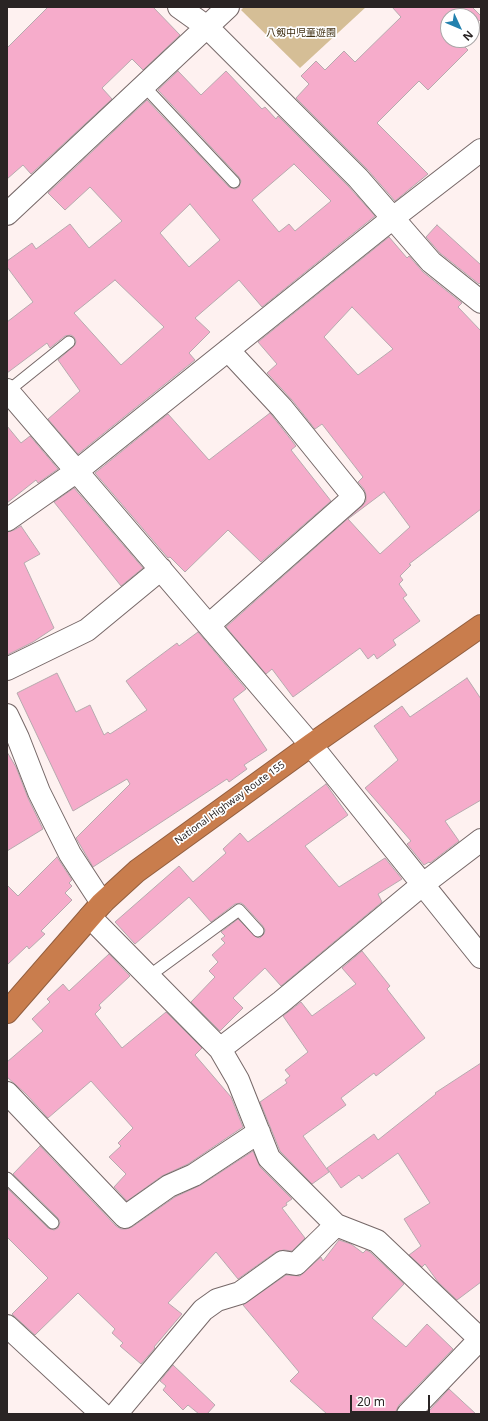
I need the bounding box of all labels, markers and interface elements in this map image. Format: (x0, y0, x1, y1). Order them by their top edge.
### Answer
north arrow (440, 8, 480, 48)
park label: 八剱中児童遊園 (266, 27, 336, 39)
text: N (460, 28, 477, 44)
street label: National Highway Route 155 (173, 759, 287, 847)
scale bar (352, 1387, 432, 1413)
text: 20 m (357, 1393, 385, 1410)

